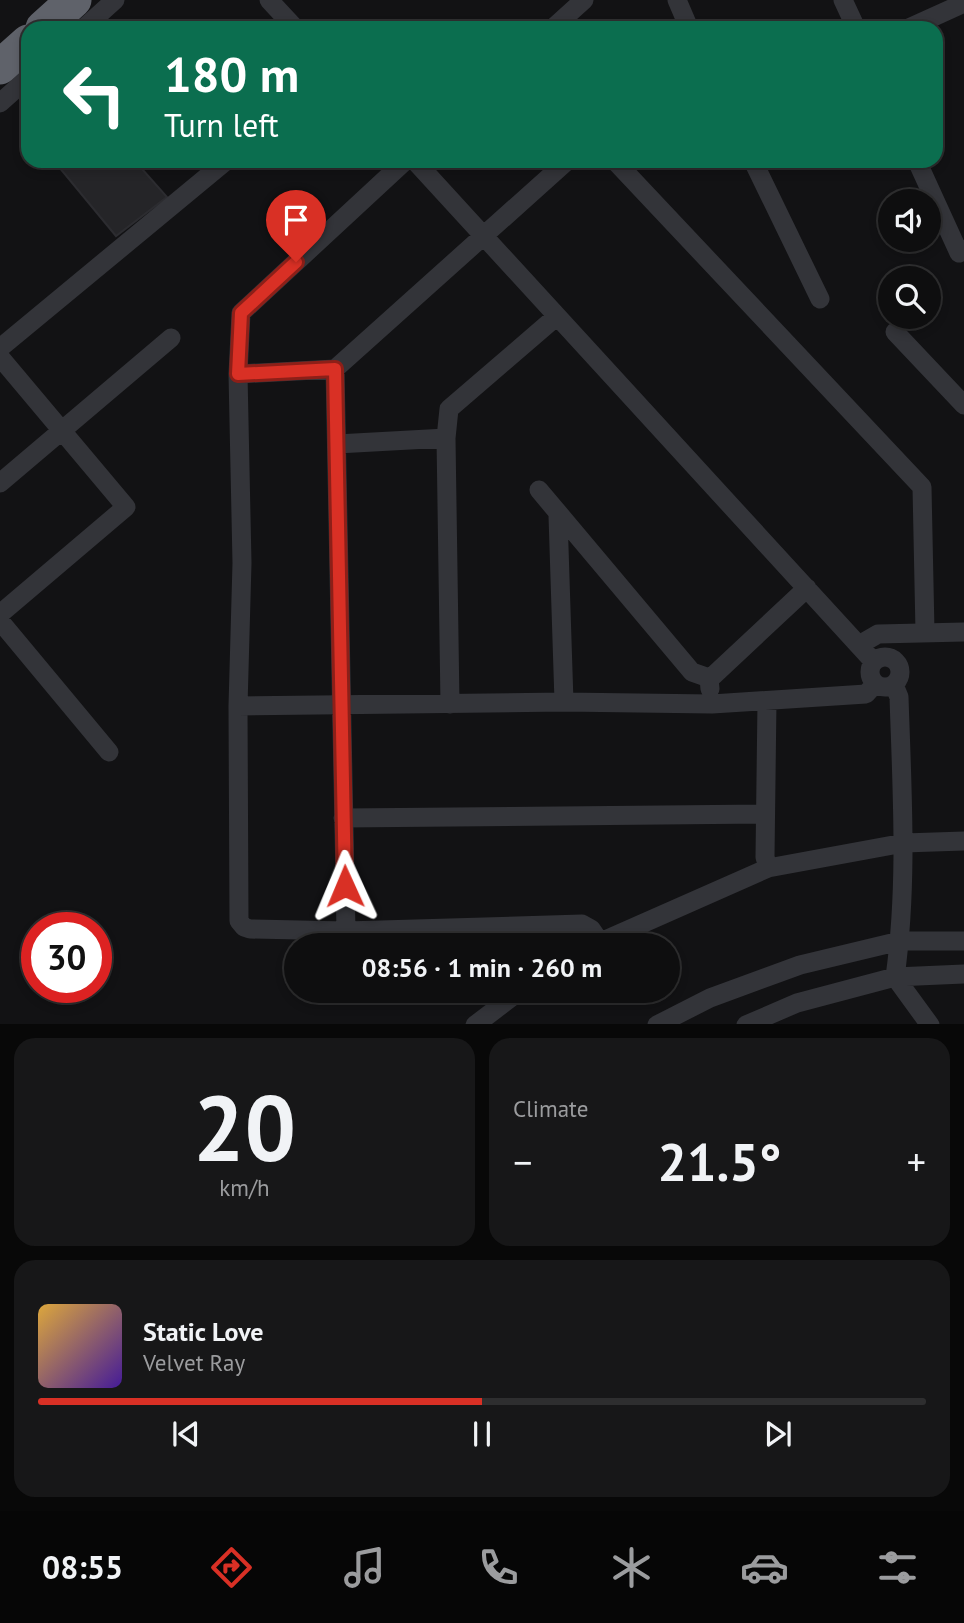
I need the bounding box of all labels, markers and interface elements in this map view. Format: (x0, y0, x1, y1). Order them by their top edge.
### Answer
text: 180 m (164, 42, 299, 106)
icon: left (49, 49, 140, 140)
text: Turn left (164, 104, 279, 146)
map controls (878, 189, 941, 329)
button: sound (878, 189, 941, 252)
pin (266, 190, 326, 262)
icon: arrive (277, 201, 315, 239)
button: search (878, 266, 941, 329)
position arrow (308, 849, 382, 923)
speed limit sign: 30 (21, 912, 112, 1003)
text: 08:56 · 1 min · 260 m (362, 951, 602, 984)
text: 20 (193, 1068, 296, 1186)
text: Climate (513, 1094, 588, 1123)
text: 21.5° (658, 1128, 781, 1195)
text: − (513, 1137, 532, 1186)
text: + (907, 1137, 926, 1186)
text: km/h (219, 1173, 270, 1202)
text: Static Love (143, 1315, 264, 1348)
text: Velvet Ray (143, 1348, 245, 1377)
icon: previous (167, 1415, 205, 1453)
icon: pause (463, 1415, 501, 1453)
icon: next (759, 1415, 797, 1453)
icon: directions (207, 1543, 256, 1592)
icon: music (340, 1543, 389, 1592)
icon: phone (474, 1543, 523, 1592)
icon: climate (607, 1543, 656, 1592)
icon: car (740, 1543, 789, 1592)
icon: filters (873, 1543, 922, 1592)
text: 08:55 (42, 1546, 123, 1588)

